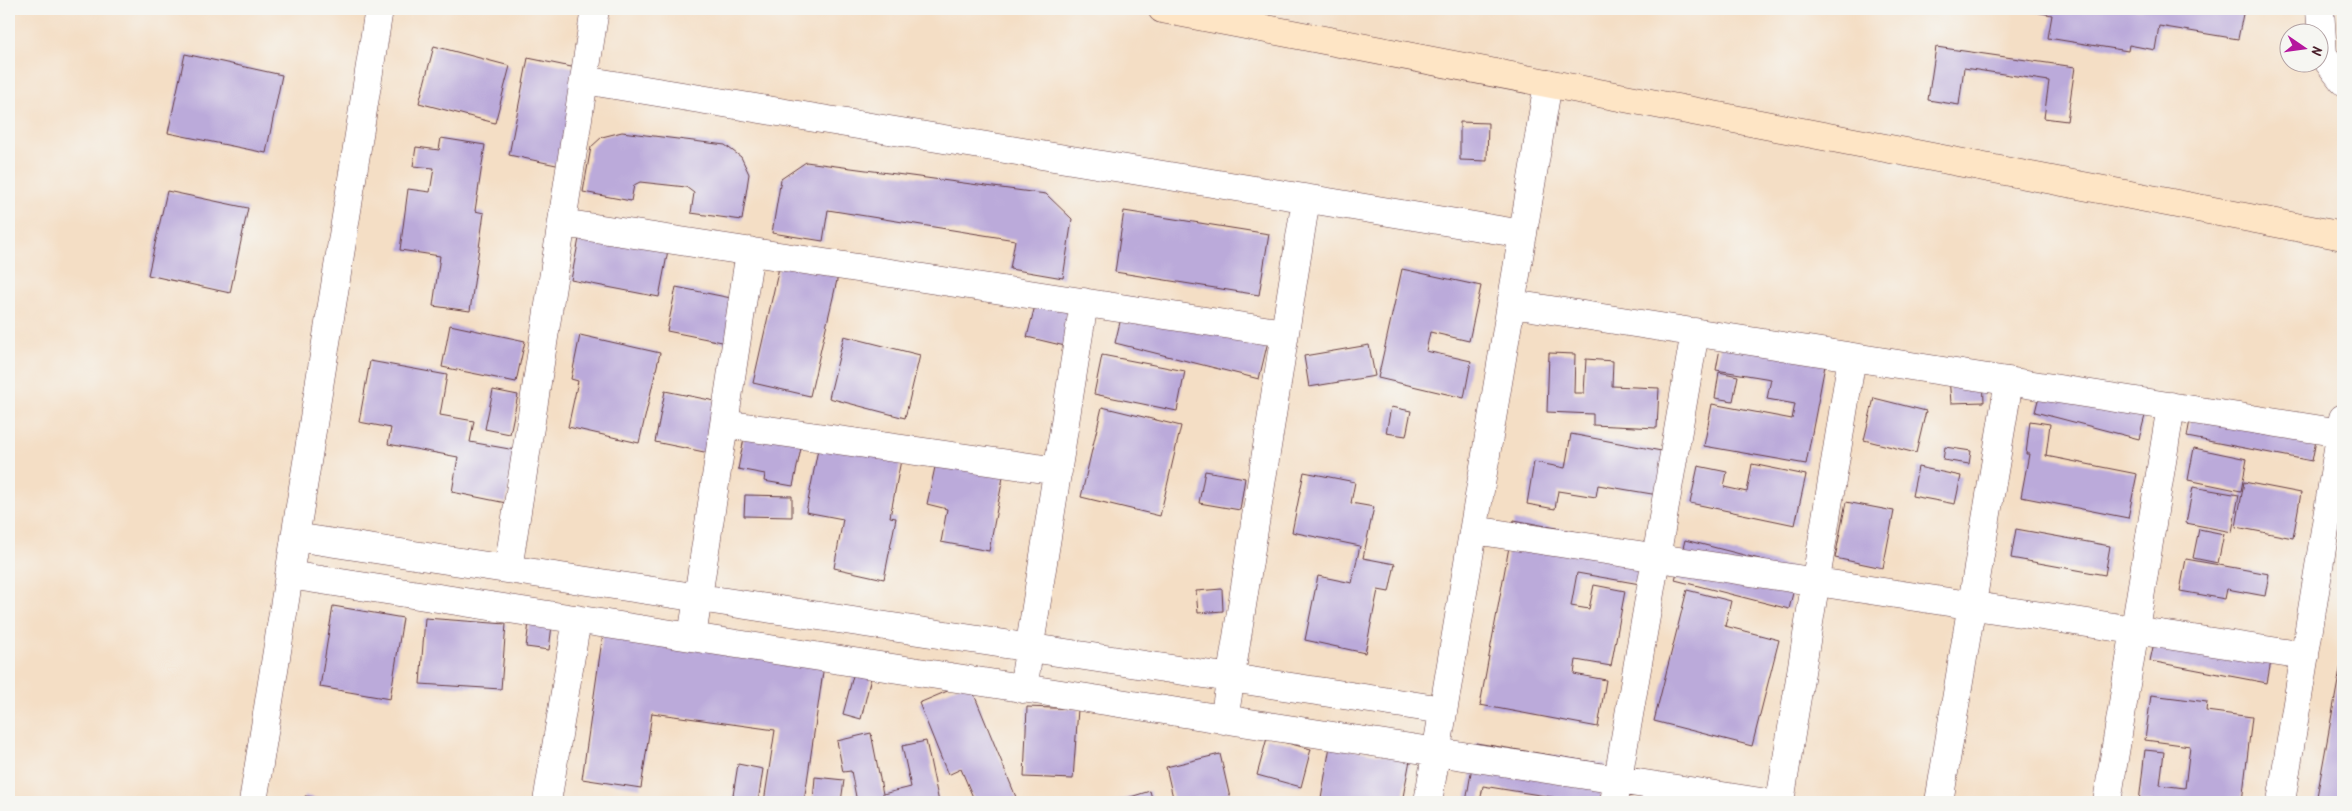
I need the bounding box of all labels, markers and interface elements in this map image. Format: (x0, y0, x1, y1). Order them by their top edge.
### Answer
north arrow (2280, 22, 2330, 72)
text: N (2304, 44, 2327, 58)

